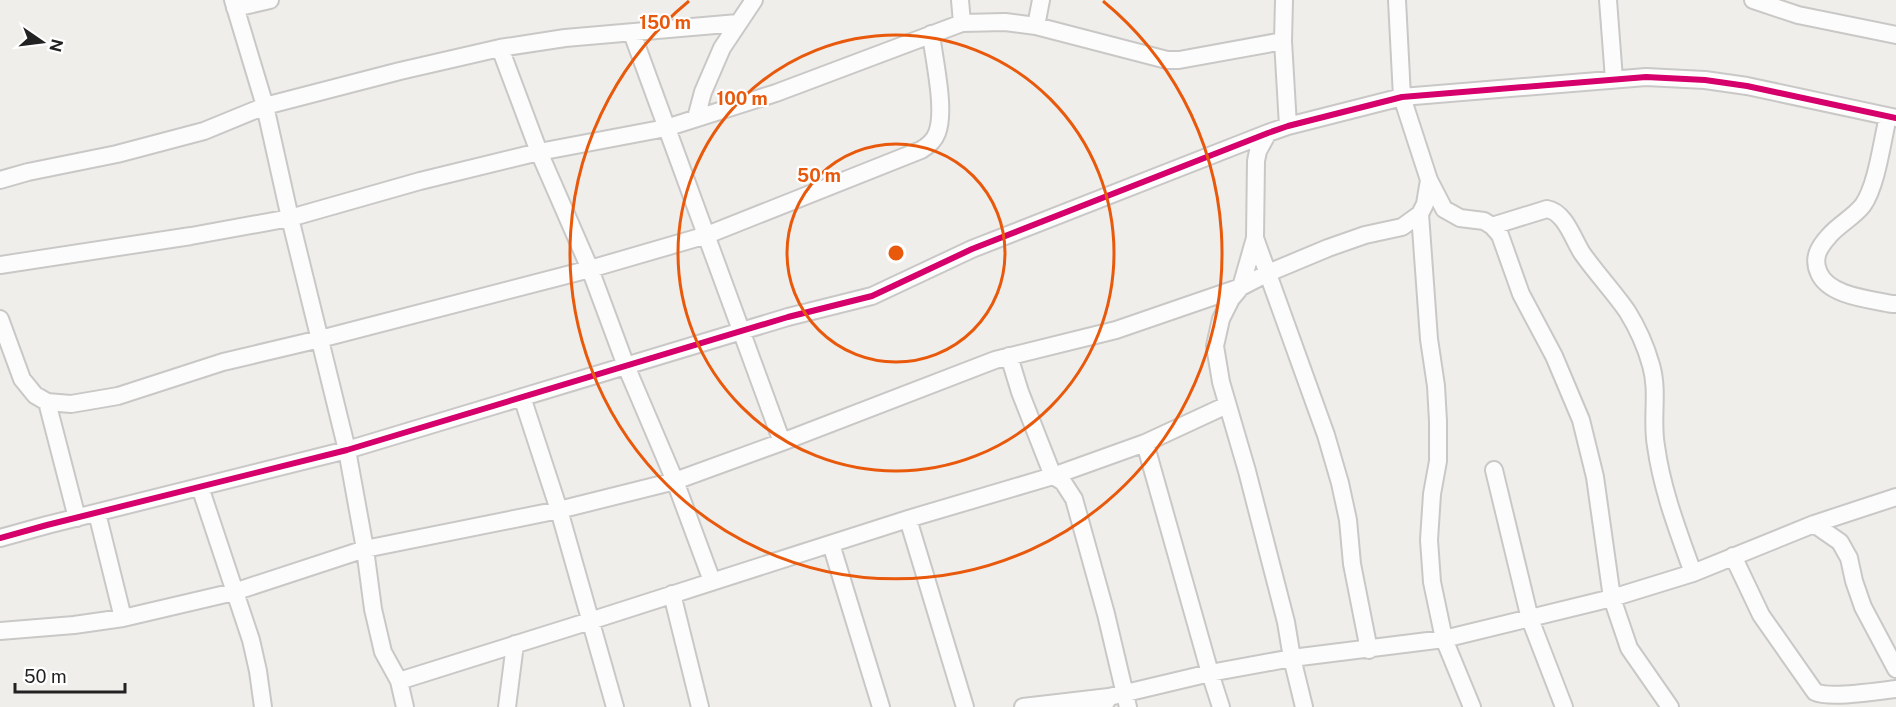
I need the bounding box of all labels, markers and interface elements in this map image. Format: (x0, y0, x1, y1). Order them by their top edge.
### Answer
north arrow (12, 12, 72, 72)
text: 150 m (639, 12, 691, 33)
text: N (45, 37, 67, 54)
text: 100 m (716, 88, 768, 109)
text: 50 m (797, 165, 841, 186)
centre of rings (886, 243, 906, 263)
scale bar (15, 656, 124, 694)
text: 50 m (24, 666, 67, 687)

